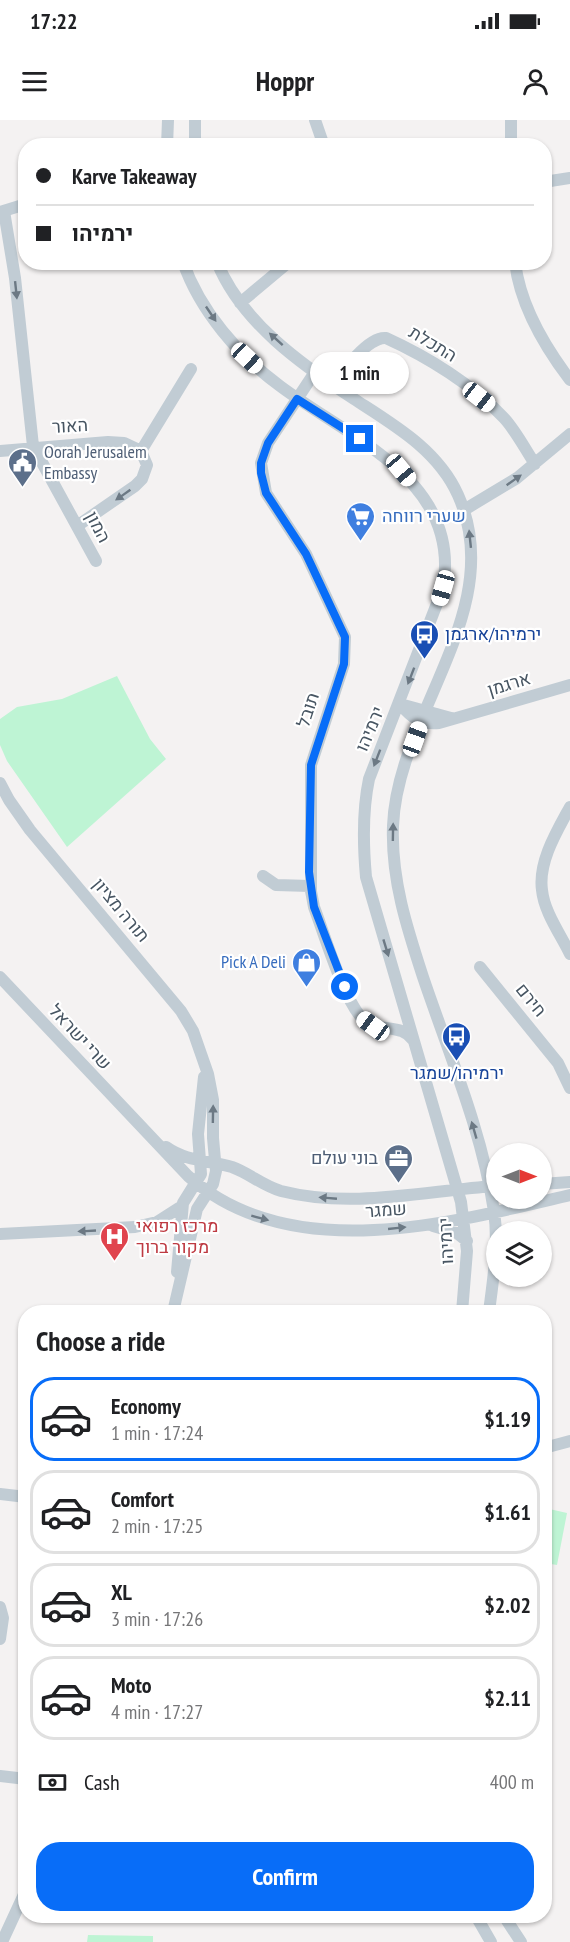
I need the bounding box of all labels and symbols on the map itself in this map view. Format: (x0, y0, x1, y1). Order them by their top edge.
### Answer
one-way arrow (12, 280, 21, 299)
one-way arrow (205, 306, 216, 322)
street label: התכלת (405, 320, 461, 367)
one-way arrow (269, 333, 284, 346)
car (228, 339, 266, 377)
callout: 1 min (310, 352, 410, 394)
car (459, 379, 499, 415)
street label: האור (51, 413, 89, 438)
route end (346, 425, 373, 452)
place label: Oorah Jerusalem Embassy (44, 440, 147, 484)
public building icon: Oorah Jerusalem Embassy (7, 446, 39, 488)
car (383, 450, 419, 490)
one-way arrow (506, 474, 522, 485)
one-way arrow (115, 489, 131, 500)
supermarket icon: שערי רווחה (345, 500, 377, 542)
place label: שערי רווחה (382, 504, 466, 527)
street label: המון (81, 507, 116, 547)
one-way arrow (465, 529, 475, 548)
car (429, 568, 457, 608)
bus stop icon: ירמיהו/ארגמן (408, 618, 440, 660)
place label: ירמיהו/ארגמן (445, 622, 541, 645)
street label: ארגמן (484, 666, 533, 701)
one-way arrow (405, 668, 415, 686)
street label: תובל (291, 690, 324, 730)
street label: ירמיהו (350, 703, 389, 755)
car (400, 719, 430, 759)
one-way arrow (372, 749, 382, 767)
one-way arrow (388, 822, 398, 841)
street label: תורה מציון (88, 873, 155, 947)
one-way arrow (382, 939, 391, 957)
shop icon: Pick A Deli (291, 946, 323, 988)
place label: Pick A Deli (221, 950, 286, 973)
route start (331, 973, 358, 1000)
street label: חירם (511, 978, 552, 1021)
street label: שרי ישראל (44, 999, 117, 1074)
car (353, 1008, 393, 1044)
bus stop icon: ירמיהו/שמגר (441, 1020, 473, 1062)
place label: ירמיהו/שמגר (410, 1061, 504, 1084)
one-way arrow (208, 1104, 218, 1123)
one-way arrow (469, 1121, 478, 1139)
office icon: בוני עולם (383, 1142, 415, 1184)
north arrow (486, 1143, 552, 1209)
place label: בוני עולם (311, 1146, 379, 1169)
one-way arrow (318, 1193, 337, 1203)
street label: שמגר (364, 1197, 407, 1222)
place label: מרכז רפואי מקור ברוך (136, 1214, 219, 1258)
one-way arrow (251, 1214, 269, 1223)
street label: ירמיהו (433, 1217, 458, 1265)
hospital icon: מרכז רפואי מקור ברוך (99, 1220, 131, 1262)
one-way arrow (388, 1223, 407, 1233)
one-way arrow (78, 1226, 97, 1235)

